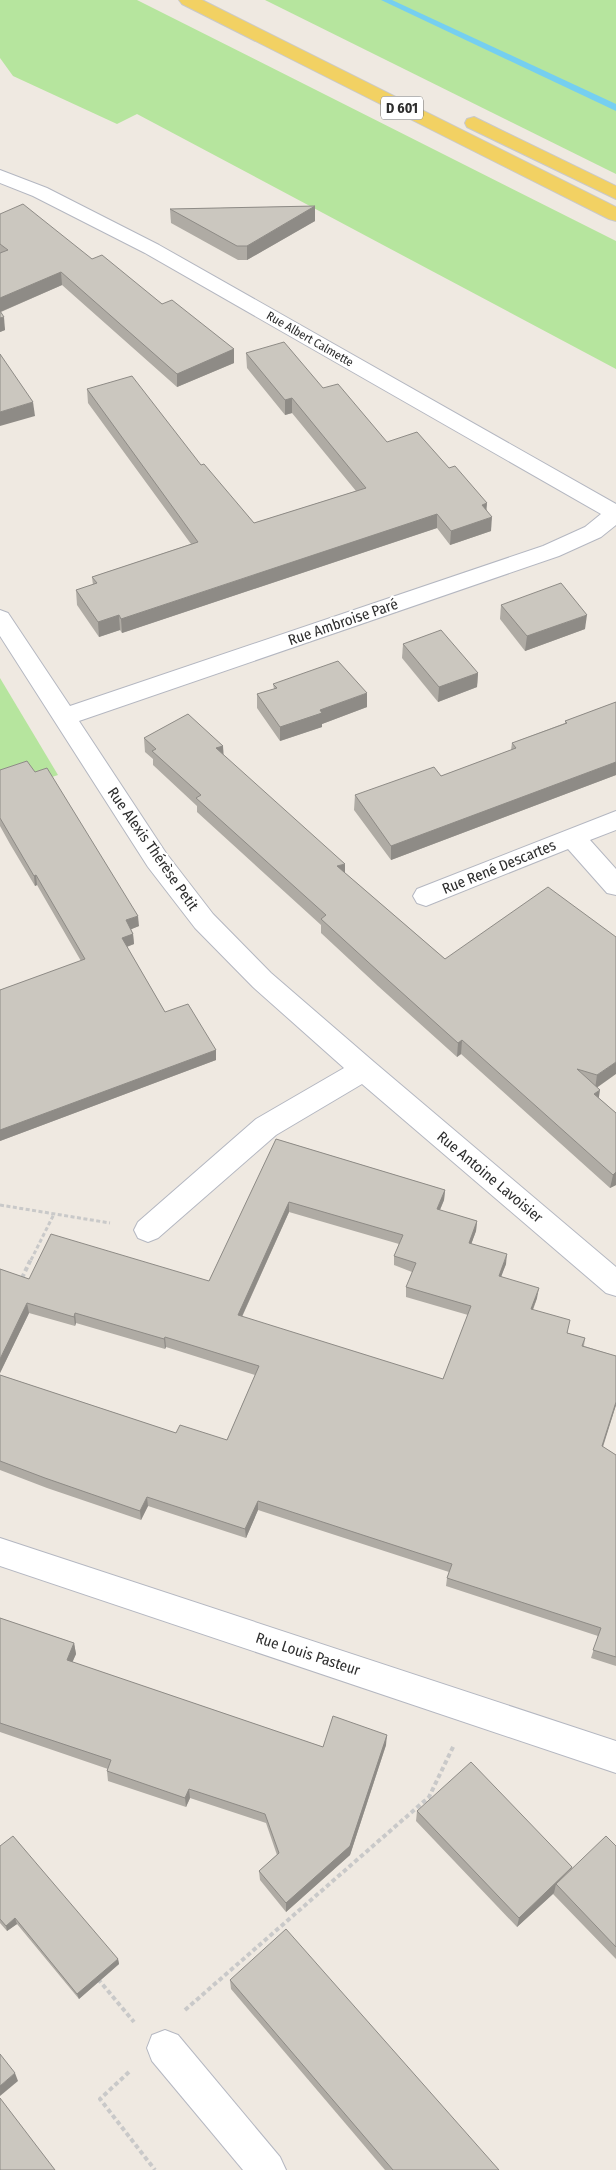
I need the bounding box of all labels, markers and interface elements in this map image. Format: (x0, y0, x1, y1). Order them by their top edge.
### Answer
road number: D 601 (381, 96, 423, 120)
street label: Rue Albert Calmette (264, 308, 356, 370)
street label: Rue Ambroise Paré (286, 595, 400, 649)
street label: Rue Alexis Thérèse Petit (104, 784, 202, 914)
street label: Rue René Descartes (440, 836, 558, 898)
street label: Rue Antoine Lavoisier (433, 1127, 547, 1227)
street label: Rue Louis Pasteur (254, 1629, 363, 1680)

